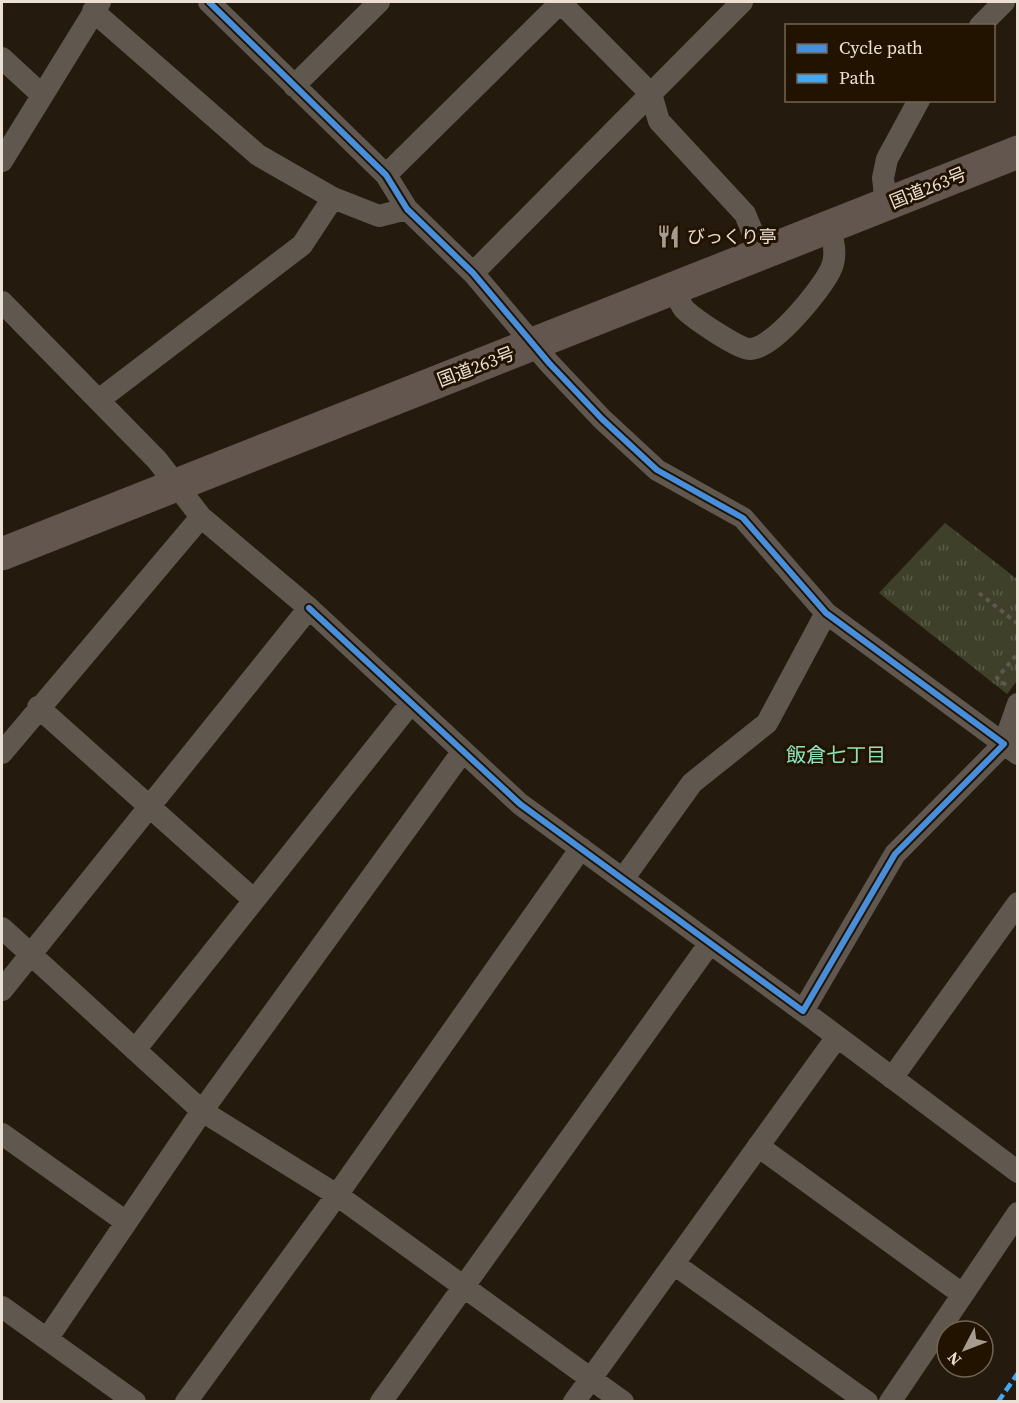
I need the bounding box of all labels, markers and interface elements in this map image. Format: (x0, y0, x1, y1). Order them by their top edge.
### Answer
legend (785, 24, 995, 102)
text: Cycle path (839, 35, 923, 60)
text: Path (839, 65, 876, 90)
street label: 国道263号 (886, 161, 970, 214)
restaurant icon: びっくり亭 (656, 224, 682, 250)
place label: びっくり亭 (687, 224, 777, 249)
street label: 国道263号 (434, 340, 518, 393)
district label: 飯倉七丁目 (786, 741, 886, 769)
north arrow (935, 1319, 995, 1379)
text: N (942, 1347, 966, 1371)

